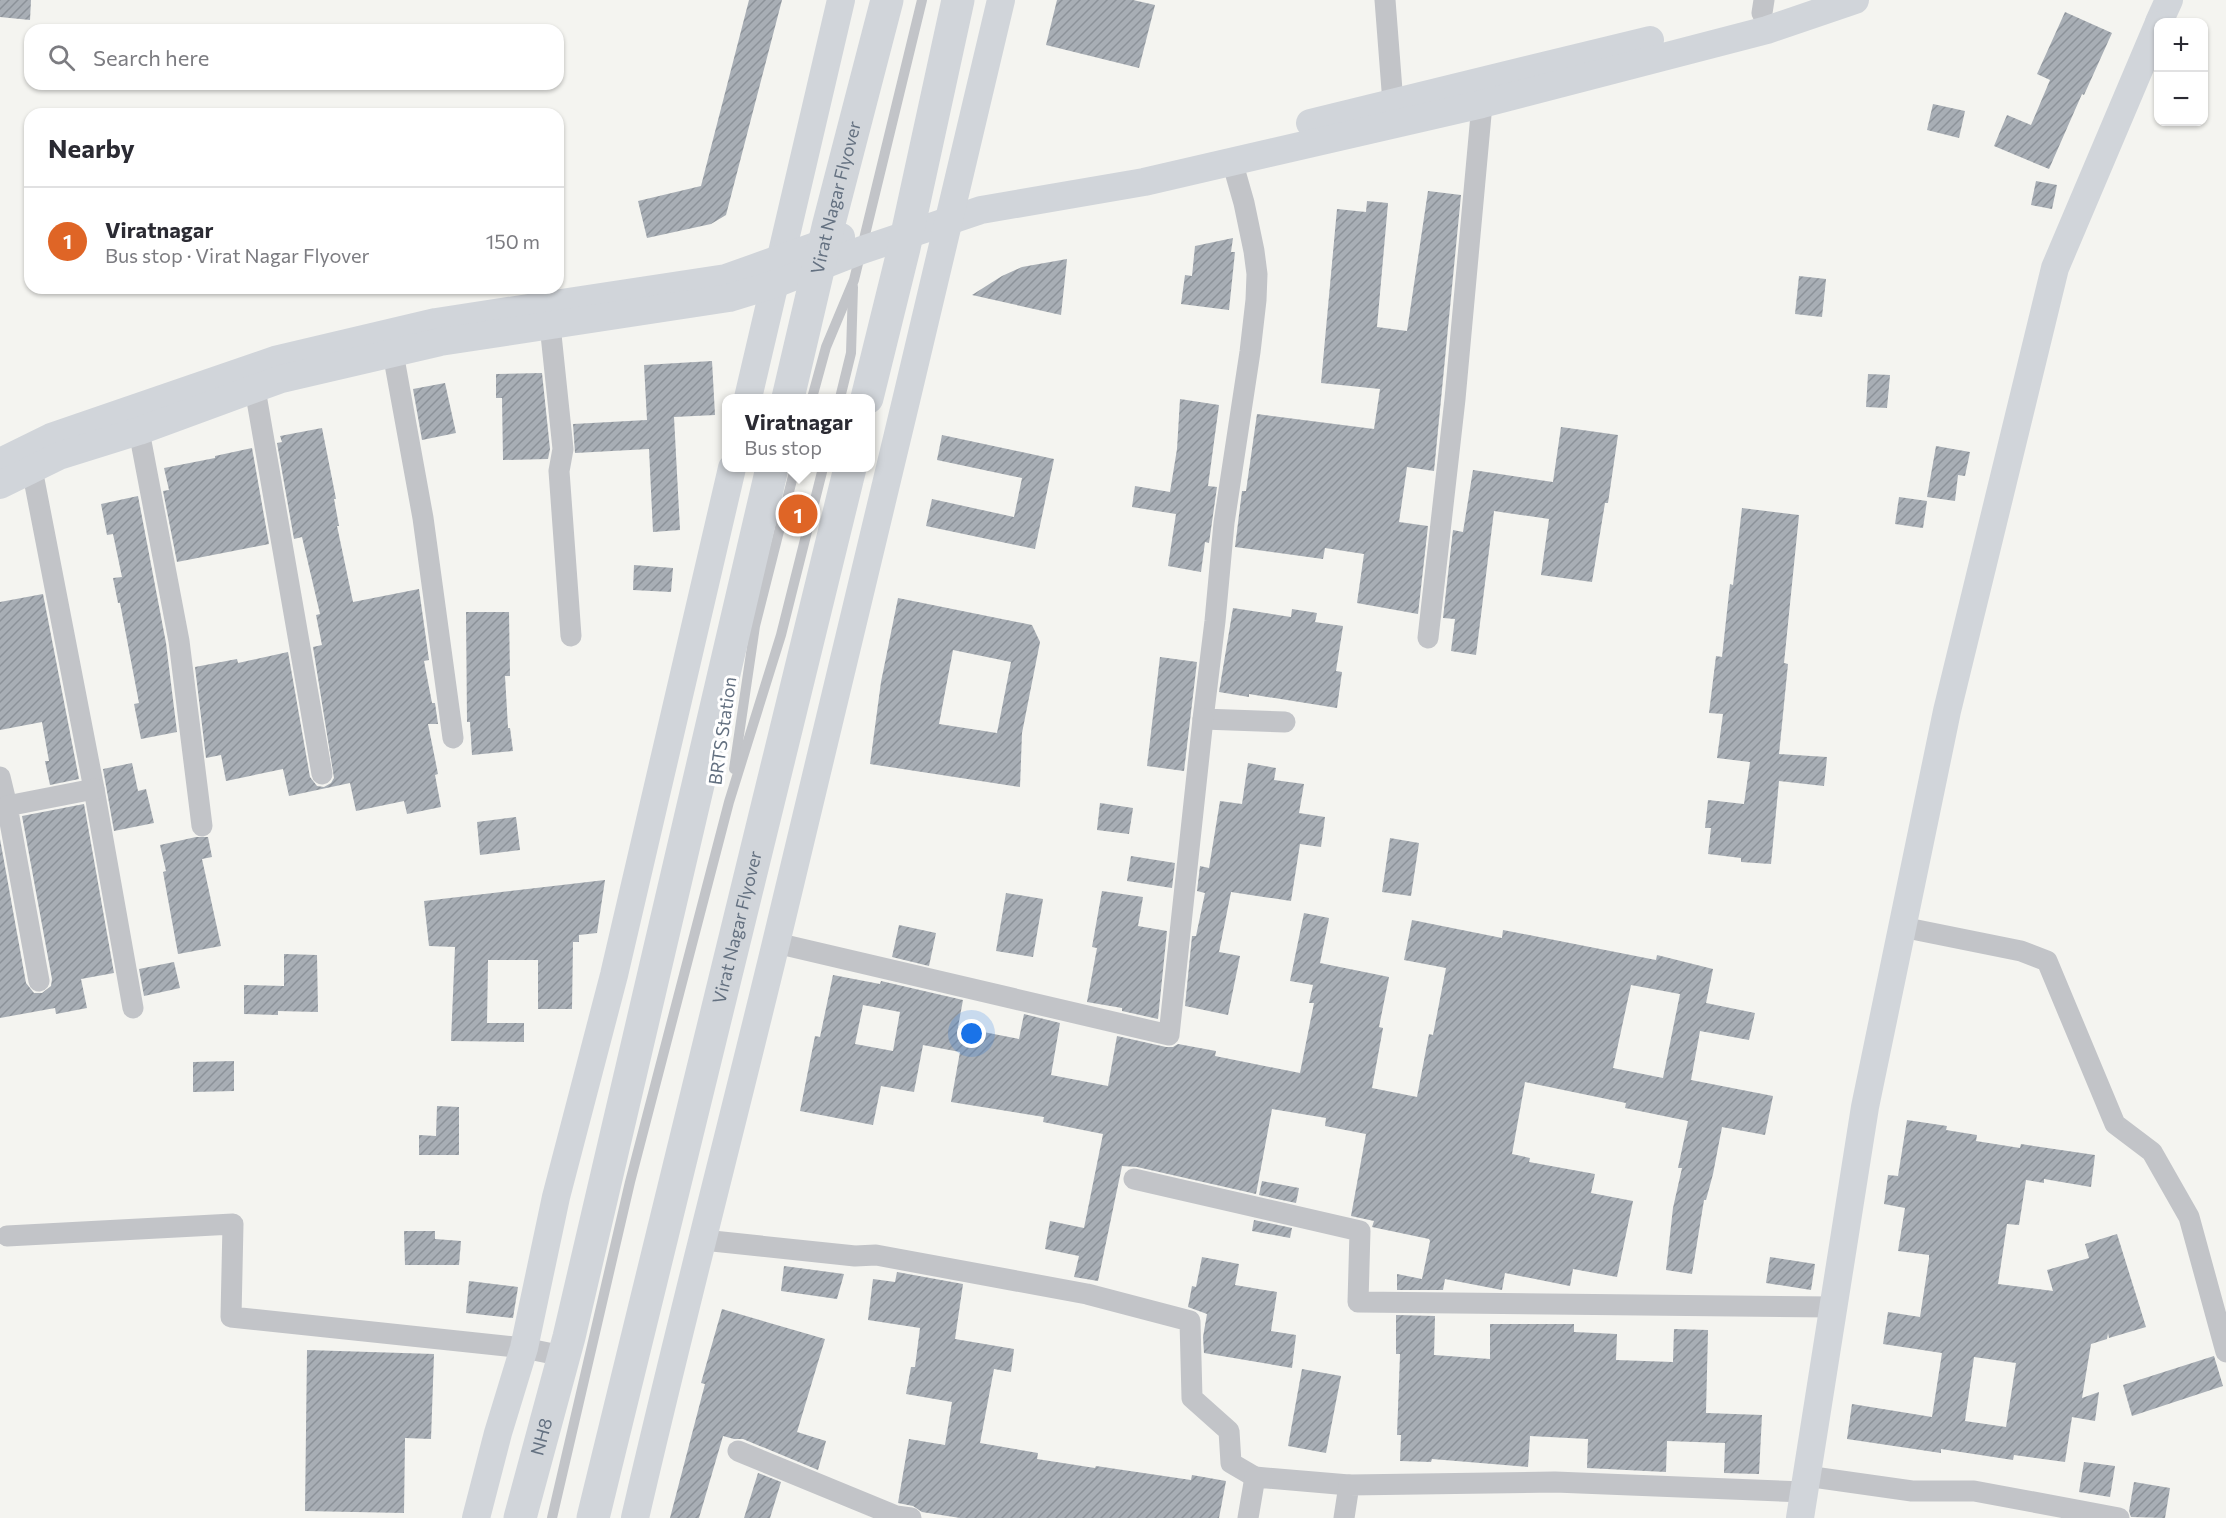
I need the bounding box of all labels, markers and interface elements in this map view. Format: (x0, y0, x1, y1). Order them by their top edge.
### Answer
map controls (2154, 18, 2208, 126)
button: + (2154, 18, 2208, 72)
search box (24, 24, 564, 90)
icon: search (45, 41, 78, 74)
text: Search here (93, 44, 209, 71)
button: − (2154, 72, 2208, 126)
street label: Virat Nagar Flyover (805, 119, 865, 276)
text: Nearby (48, 132, 135, 163)
text: Viratnagar (105, 216, 214, 243)
text: 1 (63, 229, 72, 253)
text: 150 m (486, 229, 540, 253)
text: Bus stop · Virat Nagar Flyover (105, 243, 370, 267)
popup (722, 394, 875, 472)
text: Viratnagar (744, 408, 853, 435)
text: Bus stop (744, 435, 822, 459)
pin: 1 (778, 492, 818, 536)
street label: BRTS Station (704, 675, 740, 786)
street label: Virat Nagar Flyover (707, 848, 766, 1006)
your location (957, 1019, 986, 1048)
street label: NH8 (525, 1415, 557, 1458)

